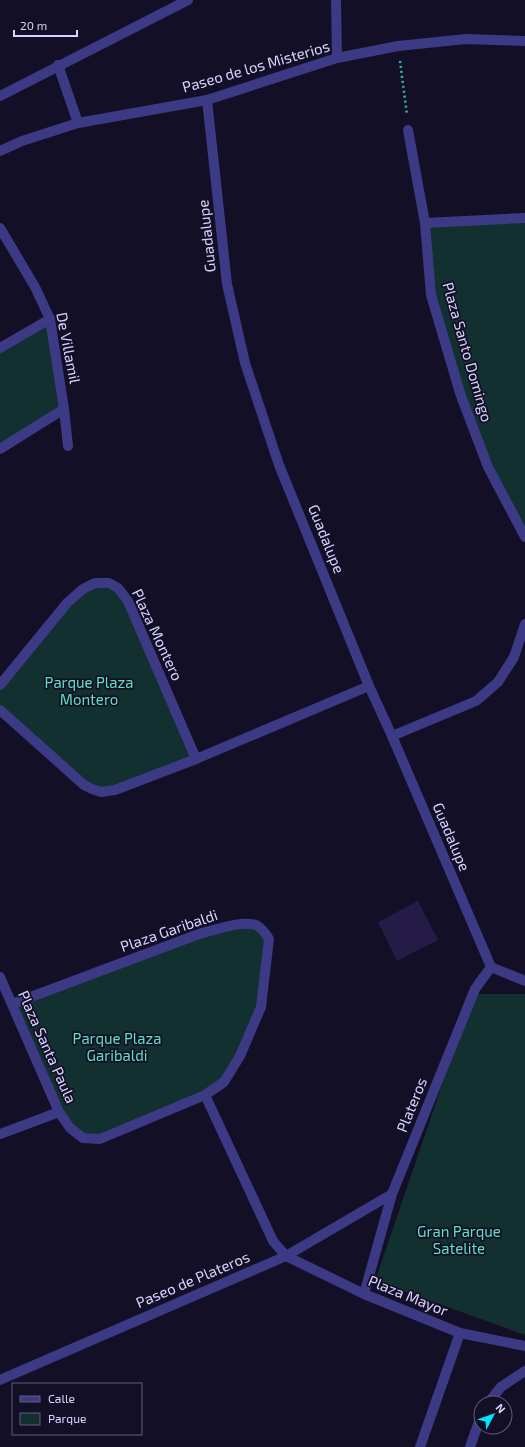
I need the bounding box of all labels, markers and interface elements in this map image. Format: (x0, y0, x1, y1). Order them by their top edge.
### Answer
scale bar (14, 12, 77, 38)
text: 20 m (20, 18, 47, 32)
street label: Paseo de los Misterios (180, 36, 332, 96)
street label: Guadalupe (193, 199, 219, 273)
street label: Plaza Santo Domingo (439, 280, 497, 424)
street label: De Villamil (53, 311, 85, 386)
street label: Guadalupe (305, 502, 349, 576)
street label: Plaza Montero (129, 586, 187, 683)
park label: Parque Plaza Montero (45, 673, 133, 708)
street label: Guadalupe (429, 800, 474, 874)
street label: Plaza Garibaldi (118, 905, 220, 955)
street label: Plaza Santa Paula (15, 987, 81, 1106)
park label: Parque Plaza Garibaldi (73, 1029, 161, 1064)
street label: Plateros (392, 1075, 430, 1135)
park label: Gran Parque Satelite (417, 1222, 501, 1257)
street label: Paseo de Plateros (133, 1247, 252, 1311)
street label: Plaza Mayor (366, 1271, 451, 1319)
legend (12, 1383, 142, 1435)
text: Calle (48, 1391, 75, 1405)
north arrow (473, 1395, 513, 1435)
text: N (493, 1401, 508, 1415)
text: Parque (48, 1411, 86, 1425)

